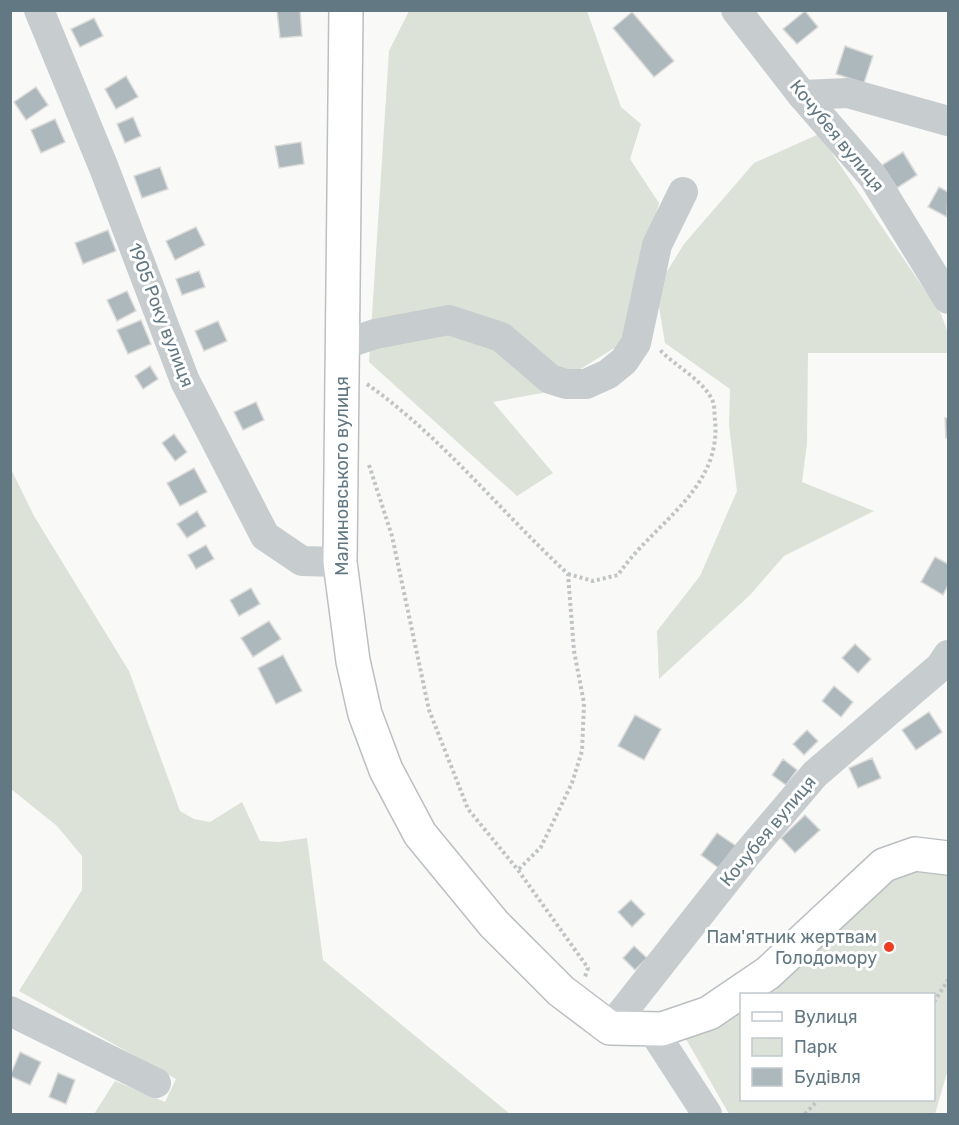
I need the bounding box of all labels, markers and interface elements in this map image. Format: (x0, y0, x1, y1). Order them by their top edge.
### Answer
street label: Кочубея вулиця (785, 76, 889, 196)
street label: 1905 Року вулиця (123, 240, 199, 390)
street label: Малиновського вулиця (331, 376, 353, 576)
street label: Кочубея вулиця (715, 771, 821, 891)
place label: Пам'ятник жертвам Голодомору (706, 926, 877, 969)
marker: Пам'ятник жертвам Голодомору (882, 940, 896, 954)
legend (740, 993, 935, 1101)
text: Вулиця (794, 1006, 858, 1028)
text: Парк (794, 1036, 838, 1058)
text: Будівля (794, 1066, 861, 1088)

